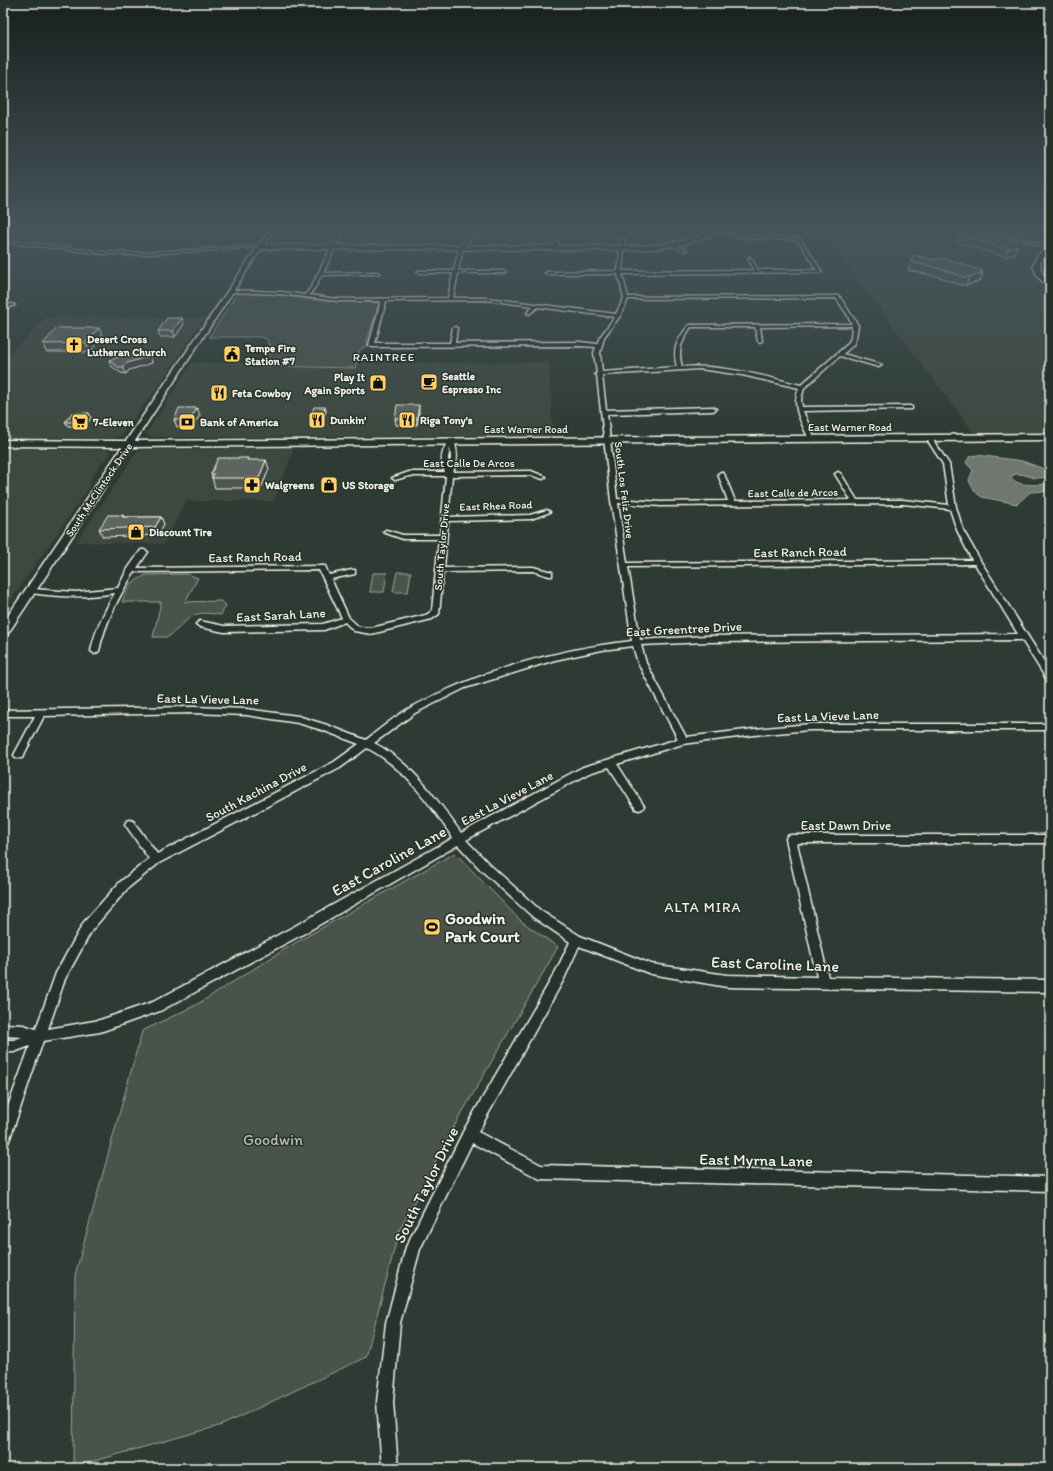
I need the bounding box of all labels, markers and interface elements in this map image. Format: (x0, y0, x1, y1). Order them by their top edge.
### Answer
place label: Desert Cross Lutheran Church (87, 333, 167, 359)
church icon: Desert Cross Lutheran Church (64, 335, 84, 355)
place label: Tempe Fire Station #7 (244, 342, 297, 368)
public building icon: Tempe Fire Station #7 (222, 344, 242, 364)
district label: RAINTREE (353, 350, 415, 364)
place label: Seattle Espresso Inc (442, 370, 502, 397)
place label: Play It Again Sports (303, 371, 366, 398)
cafe icon: Seattle Espresso Inc (419, 372, 439, 392)
shop icon: Play It Again Sports (368, 373, 388, 393)
restaurant icon: Feta Cowboy (209, 383, 229, 403)
place label: Feta Cowboy (232, 387, 292, 401)
restaurant icon: Dunkin' (307, 410, 327, 430)
restaurant icon: Riga Tony's (397, 410, 417, 430)
supermarket icon: 7-Eleven (70, 412, 90, 432)
bank icon: Bank of America (177, 412, 197, 432)
place label: Dunkin' (330, 414, 366, 427)
place label: Riga Tony's (420, 414, 473, 428)
place label: 7-Eleven (92, 416, 135, 429)
place label: Bank of America (200, 416, 279, 429)
street label: East Warner Road (808, 421, 892, 434)
street label: East Warner Road (484, 423, 568, 436)
street label: South McClintock Drive (63, 440, 135, 540)
street label: South Los Feliz Drive (612, 441, 636, 539)
street label: East Calle De Arcos (423, 457, 515, 470)
pharmacy icon: Walgreens (242, 475, 262, 495)
shop icon: US Storage (319, 475, 339, 495)
place label: Walgreens (265, 479, 315, 493)
place label: US Storage (342, 479, 395, 493)
street label: East Calle de Arcos (748, 486, 838, 500)
street label: East Rhea Road (459, 498, 533, 514)
street label: South Taylor Drive (432, 503, 452, 591)
shop icon: Discount Tire (126, 522, 146, 542)
place label: Discount Tire (149, 526, 212, 539)
street label: East Ranch Road (753, 544, 847, 560)
street label: East Ranch Road (208, 549, 302, 565)
street label: East Sarah Lane (236, 605, 326, 625)
street label: East Greentree Drive (626, 618, 742, 640)
street label: East La Vieve Lane (157, 691, 259, 707)
street label: East La Vieve Lane (777, 707, 879, 725)
street label: South Kachina Drive (203, 759, 309, 825)
street label: East La Vieve Lane (458, 767, 556, 829)
street label: East Dawn Drive (801, 818, 891, 833)
street label: East Caroline Lane (328, 822, 450, 900)
district label: ALTA MIRA (665, 899, 742, 916)
place label: Goodwin Park Court (445, 909, 520, 946)
sports icon: Goodwin Park Court (422, 917, 442, 937)
street label: East Caroline Lane (711, 952, 839, 976)
street label: South Taylor Drive (390, 1123, 463, 1246)
park label: Goodwin (243, 1130, 303, 1149)
street label: East Myrna Lane (699, 1150, 813, 1170)

